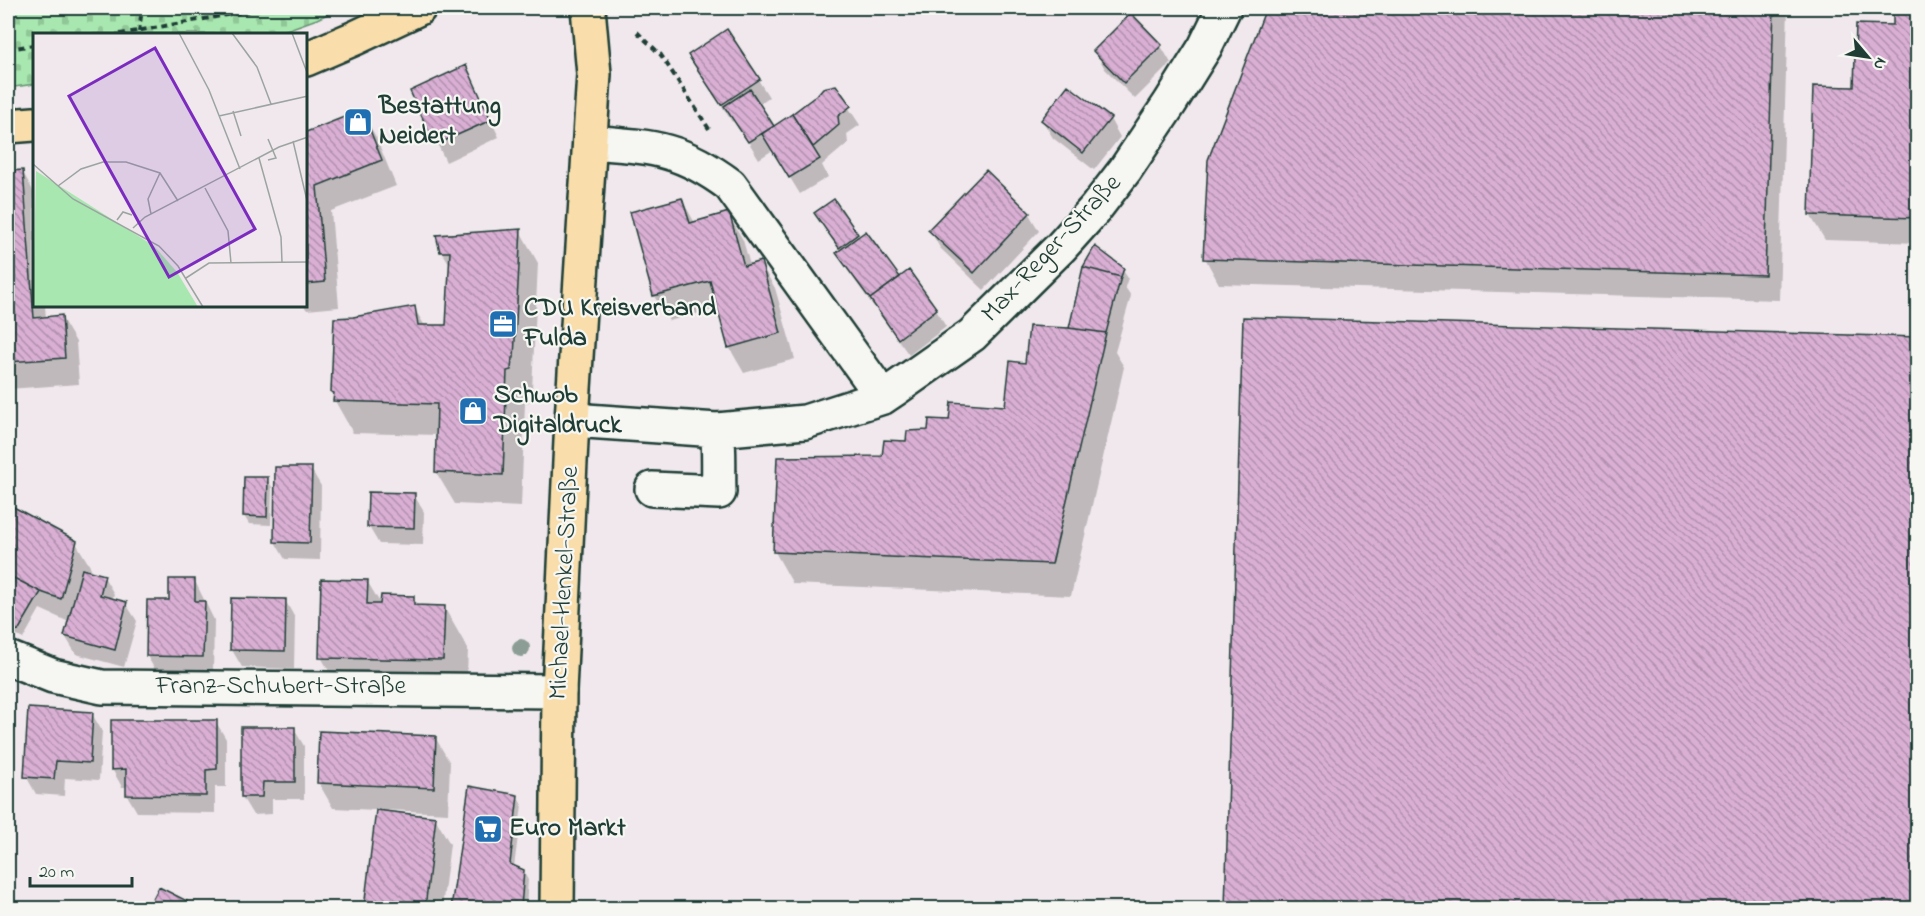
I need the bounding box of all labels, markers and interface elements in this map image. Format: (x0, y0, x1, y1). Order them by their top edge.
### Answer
north arrow (1838, 27, 1898, 87)
inset map (33, 33, 308, 308)
text: N (1866, 53, 1892, 74)
place label: Bestattung Neidert (378, 88, 501, 156)
shop icon: Bestattung Neidert (342, 106, 374, 138)
street label: Max-Reger-Straße (973, 166, 1131, 332)
place label: CDU Kreisverband Fulda (522, 290, 717, 358)
office icon: CDU Kreisverband Fulda (487, 308, 519, 340)
place label: Schwob Digitaldruck (493, 377, 622, 446)
shop icon: Schwob Digitaldruck (457, 395, 489, 427)
street label: Michael-Henkel-Straße (540, 465, 590, 701)
street label: Franz-Schubert-Straße (155, 668, 407, 706)
place label: Euro Markt (509, 810, 626, 848)
supermarket icon: Euro Markt (472, 813, 504, 845)
scale bar (30, 850, 132, 888)
text: 20 m (39, 860, 74, 886)

